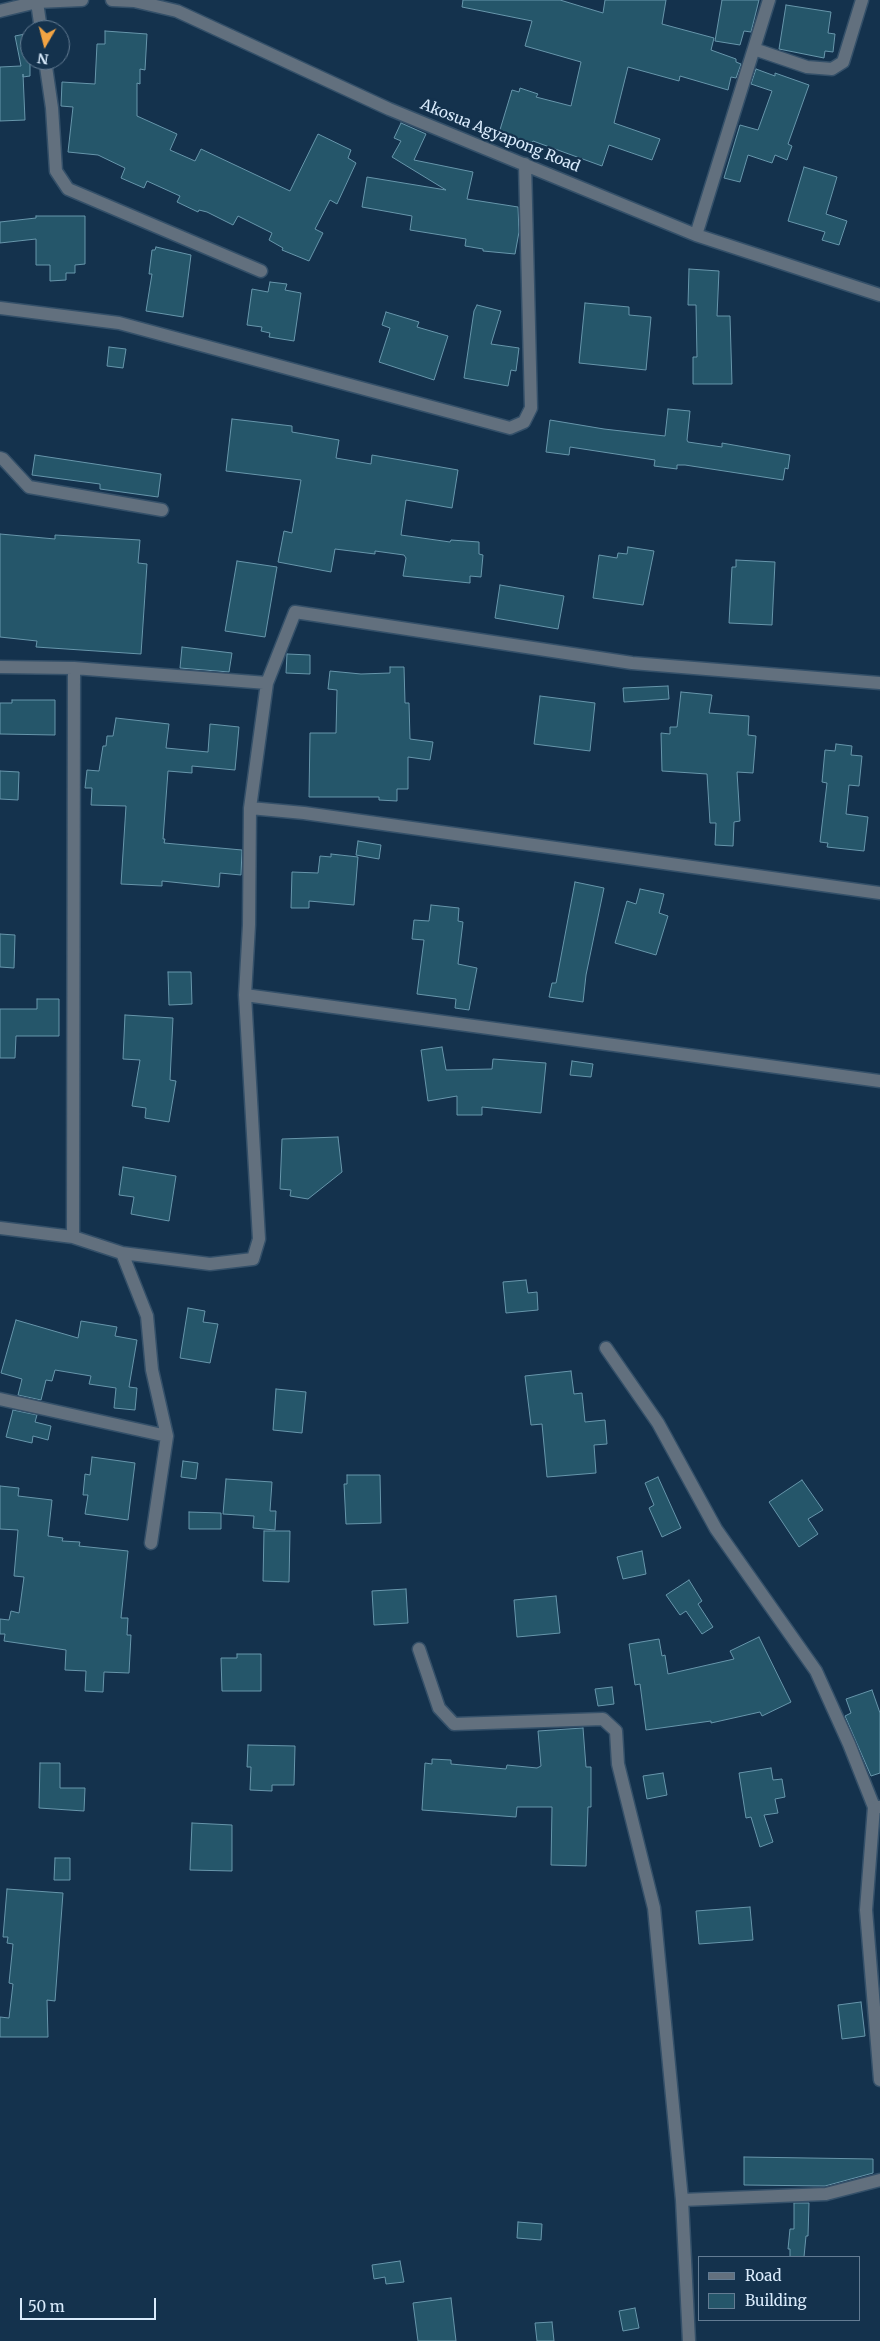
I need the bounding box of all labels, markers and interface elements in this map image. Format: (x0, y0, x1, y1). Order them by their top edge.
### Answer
north arrow (20, 20, 70, 70)
text: N (36, 49, 50, 69)
street label: Akosua Agyapong Road (418, 96, 582, 176)
legend (698, 2256, 860, 2321)
text: Road (745, 2266, 781, 2285)
scale bar (22, 2288, 159, 2320)
text: Building (745, 2291, 807, 2310)
text: 50 m (28, 2297, 65, 2316)

